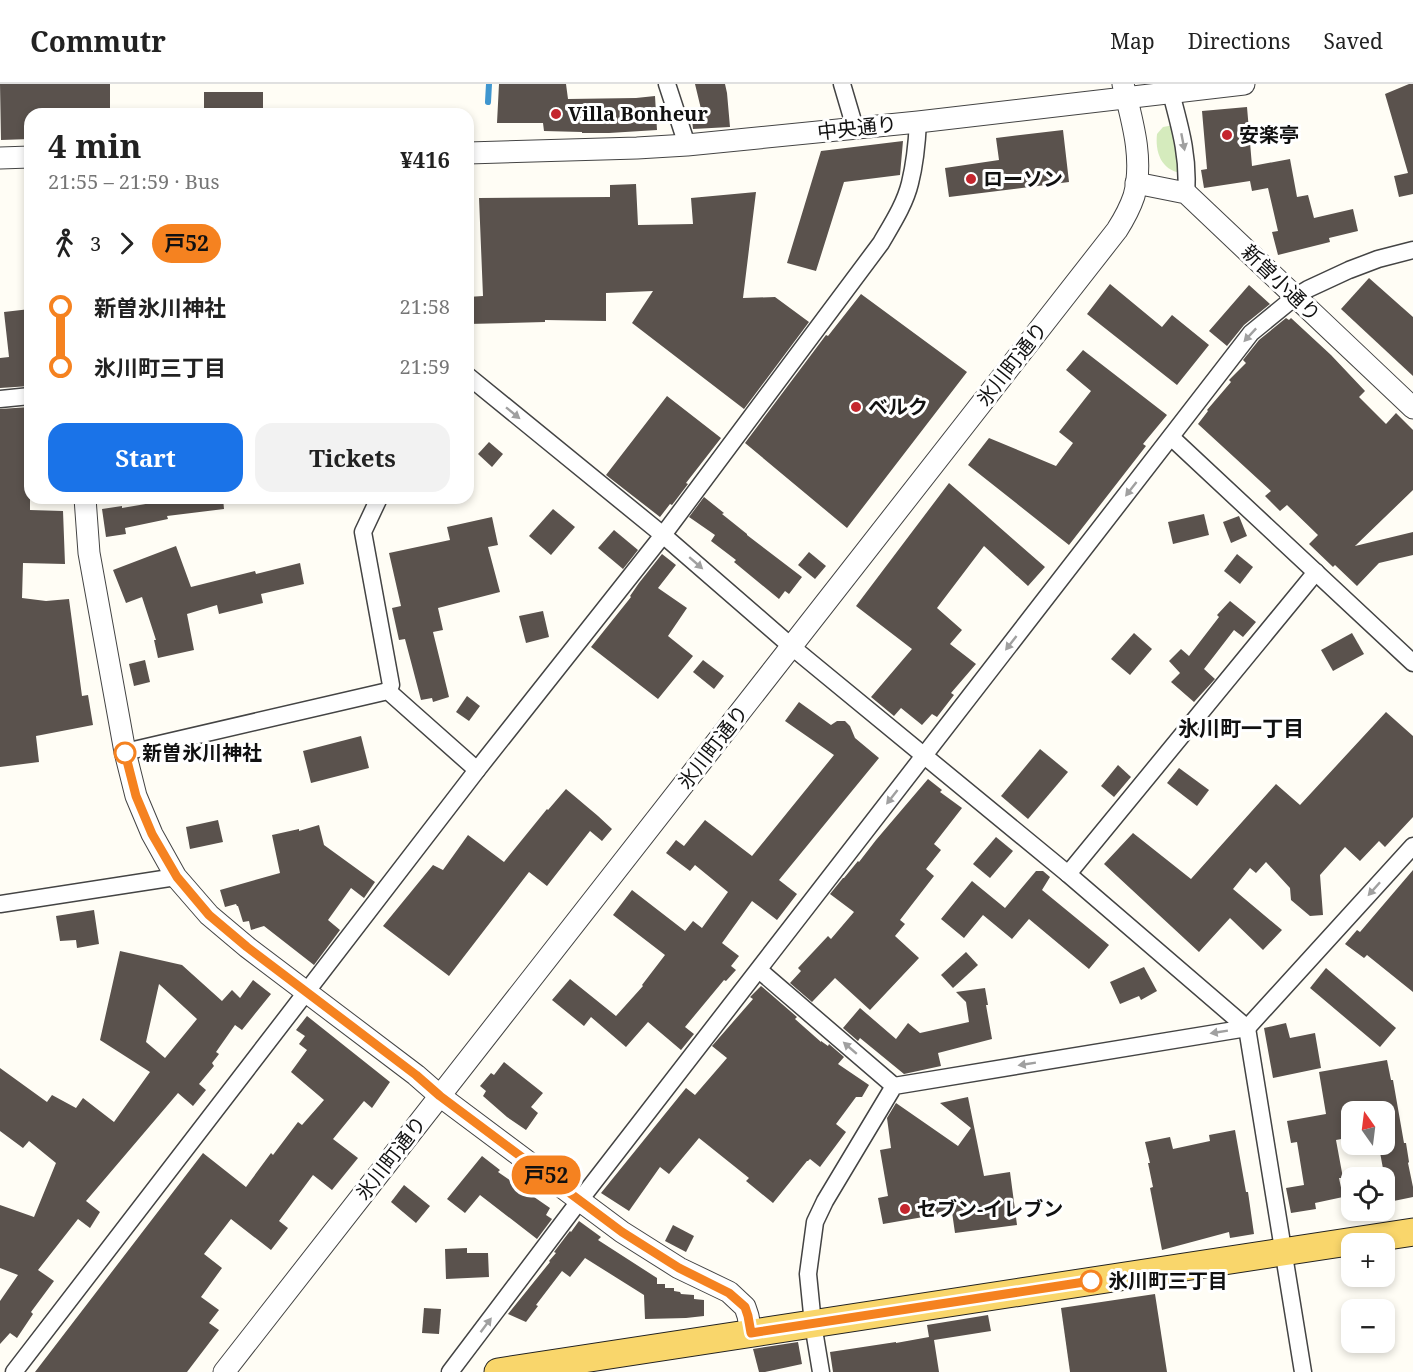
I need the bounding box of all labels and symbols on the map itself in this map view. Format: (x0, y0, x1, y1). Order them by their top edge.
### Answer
place label: Villa Bonheur (568, 100, 708, 127)
marker: Villa Bonheur (549, 107, 563, 121)
street label: 中央通り (816, 110, 898, 145)
place label: 安楽亭 (1239, 121, 1299, 148)
marker: 安楽亭 (1220, 128, 1234, 142)
one-way arrow (1179, 133, 1188, 152)
place label: ローソン (983, 165, 1063, 192)
marker: ローソン (964, 172, 978, 186)
street label: 新曽小通り (1236, 238, 1327, 327)
street label: 氷川町通り (970, 316, 1053, 411)
one-way arrow (1243, 327, 1257, 342)
place label: ベルク (868, 393, 928, 420)
marker: ベルク (849, 400, 863, 414)
one-way arrow (506, 406, 521, 418)
one-way arrow (1125, 481, 1137, 496)
one-way arrow (688, 556, 703, 569)
one-way arrow (1005, 635, 1018, 651)
street label: 氷川町通り (671, 699, 754, 794)
district label: 氷川町一丁目 (1178, 714, 1304, 742)
place label: 新曽氷川神社 (142, 739, 262, 766)
marker: 新曽氷川神社 (114, 742, 136, 764)
one-way arrow (887, 790, 899, 805)
one-way arrow (1368, 881, 1381, 896)
one-way arrow (1210, 1028, 1229, 1037)
one-way arrow (843, 1042, 858, 1055)
one-way arrow (1017, 1060, 1036, 1069)
north arrow (1341, 1101, 1395, 1155)
street label: 氷川町通り (349, 1110, 432, 1205)
line badge: 戸52 (512, 1156, 580, 1194)
place label: セブン-イレブン (917, 1195, 1063, 1222)
marker: セブン-イレブン (898, 1202, 912, 1216)
place label: 氷川町三丁目 (1108, 1267, 1228, 1294)
marker: 氷川町三丁目 (1080, 1270, 1102, 1292)
one-way arrow (479, 1318, 491, 1333)

